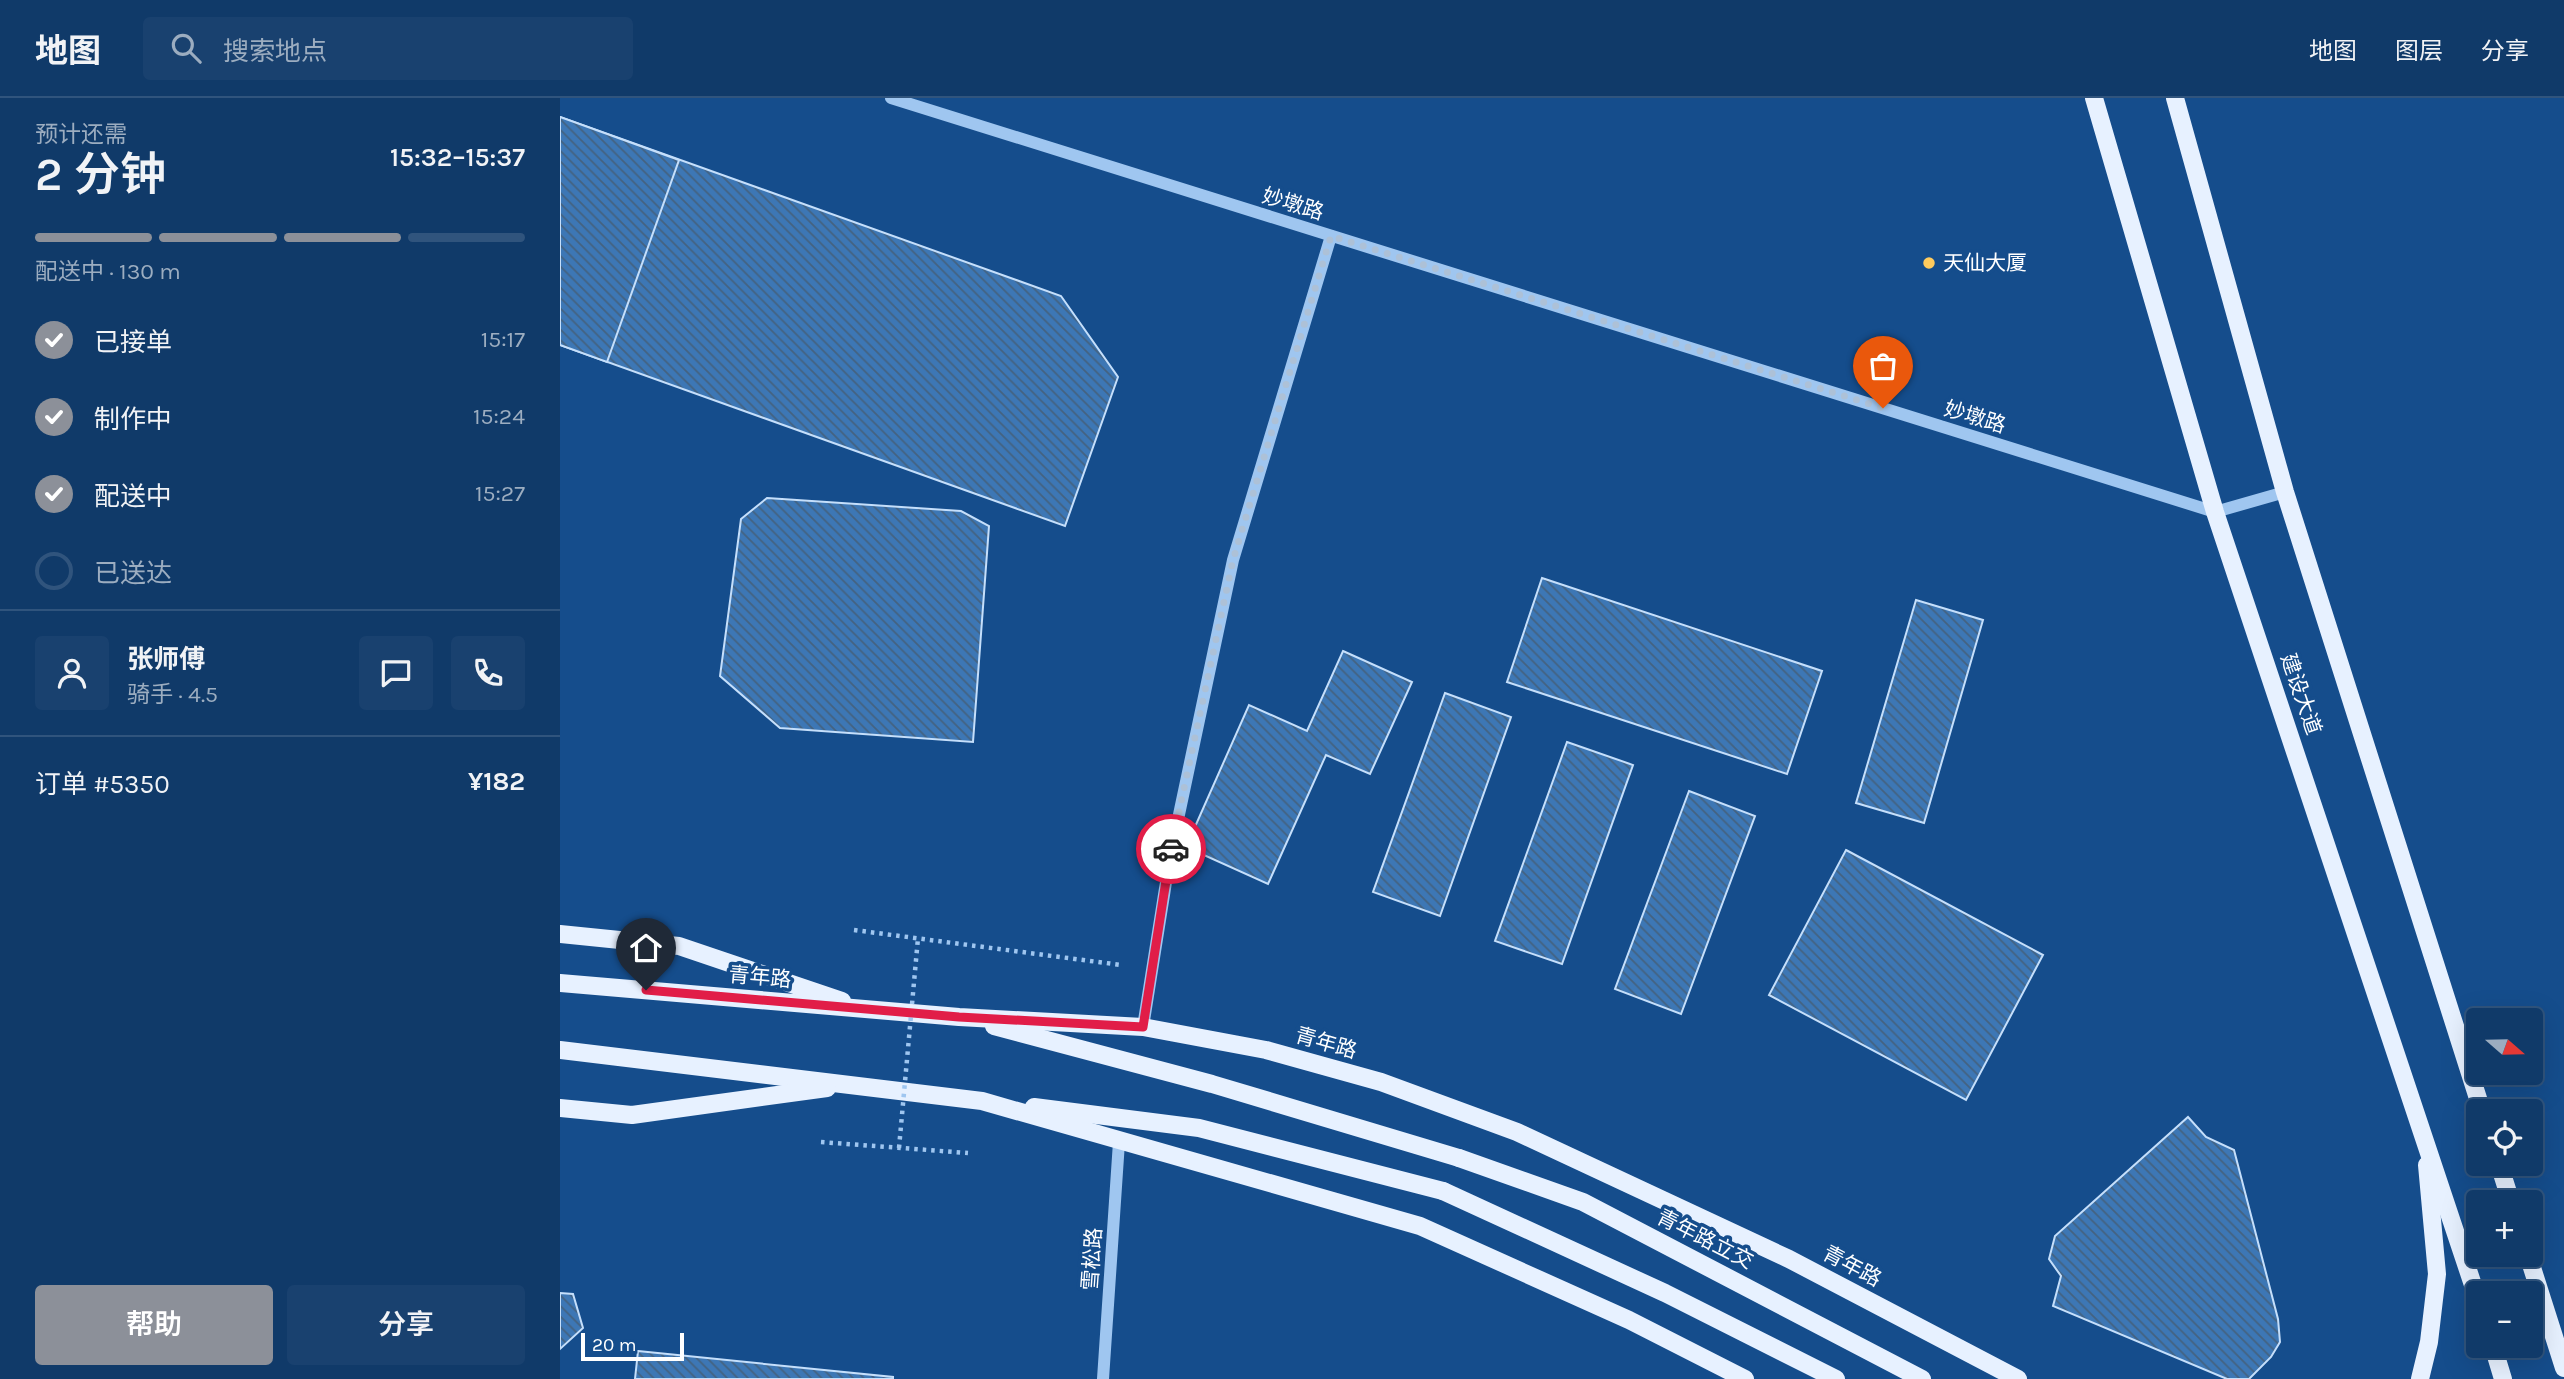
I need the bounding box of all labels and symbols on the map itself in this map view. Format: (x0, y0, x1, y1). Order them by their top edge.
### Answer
street label: 妙墩路 (1259, 183, 1327, 225)
place label: 天仙大厦 (1943, 251, 2027, 275)
marker: 天仙大厦 (1921, 255, 1937, 271)
pin (1853, 336, 1913, 408)
street label: 妙墩路 (1941, 396, 2009, 438)
street label: 建设大道 (2276, 650, 2326, 738)
courier (1136, 814, 1206, 884)
pin (616, 918, 676, 990)
street label: 青年路 (728, 962, 792, 992)
north arrow (2466, 1008, 2543, 1085)
street label: 青年路 (1292, 1023, 1360, 1063)
street label: 青年路立交 (1653, 1204, 1757, 1274)
street label: 雪松路 (1078, 1227, 1106, 1291)
street label: 青年路 (1819, 1241, 1885, 1291)
scale bar (581, 1330, 684, 1362)

